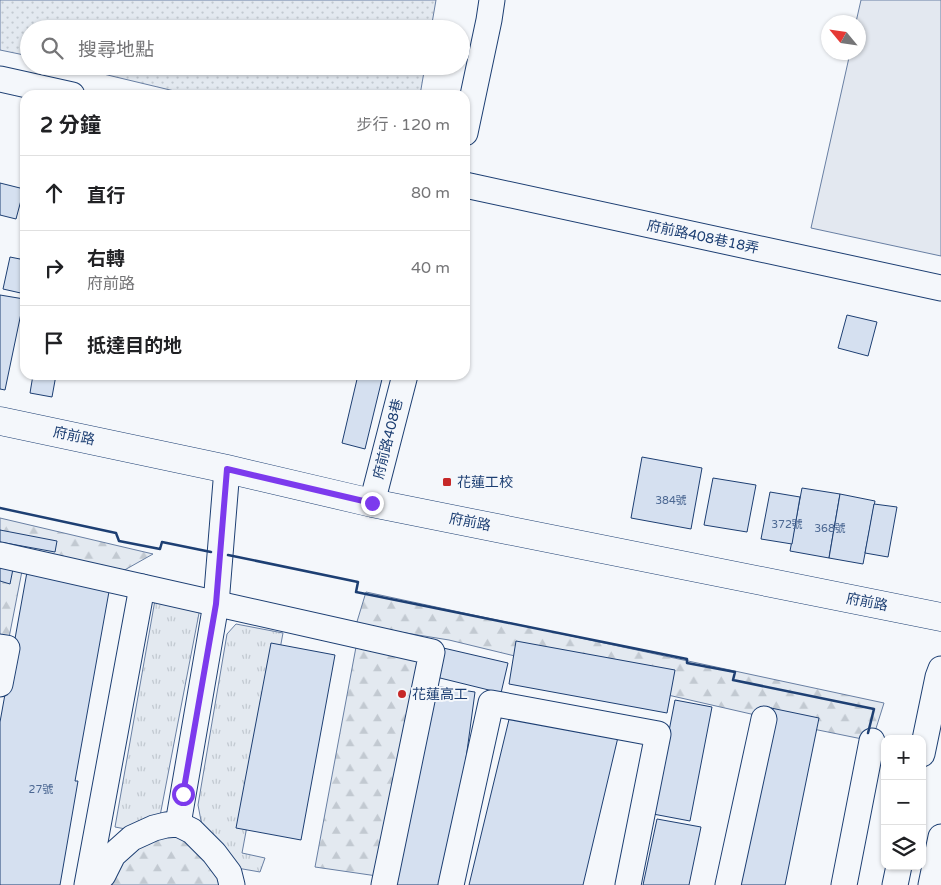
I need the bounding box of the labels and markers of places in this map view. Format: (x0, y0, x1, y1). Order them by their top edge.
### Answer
place label: 花蓮工校 (457, 474, 513, 491)
marker: 花蓮工校 (441, 476, 453, 488)
place label: 花蓮高工 (412, 686, 468, 703)
marker: 花蓮高工 (396, 688, 408, 700)

